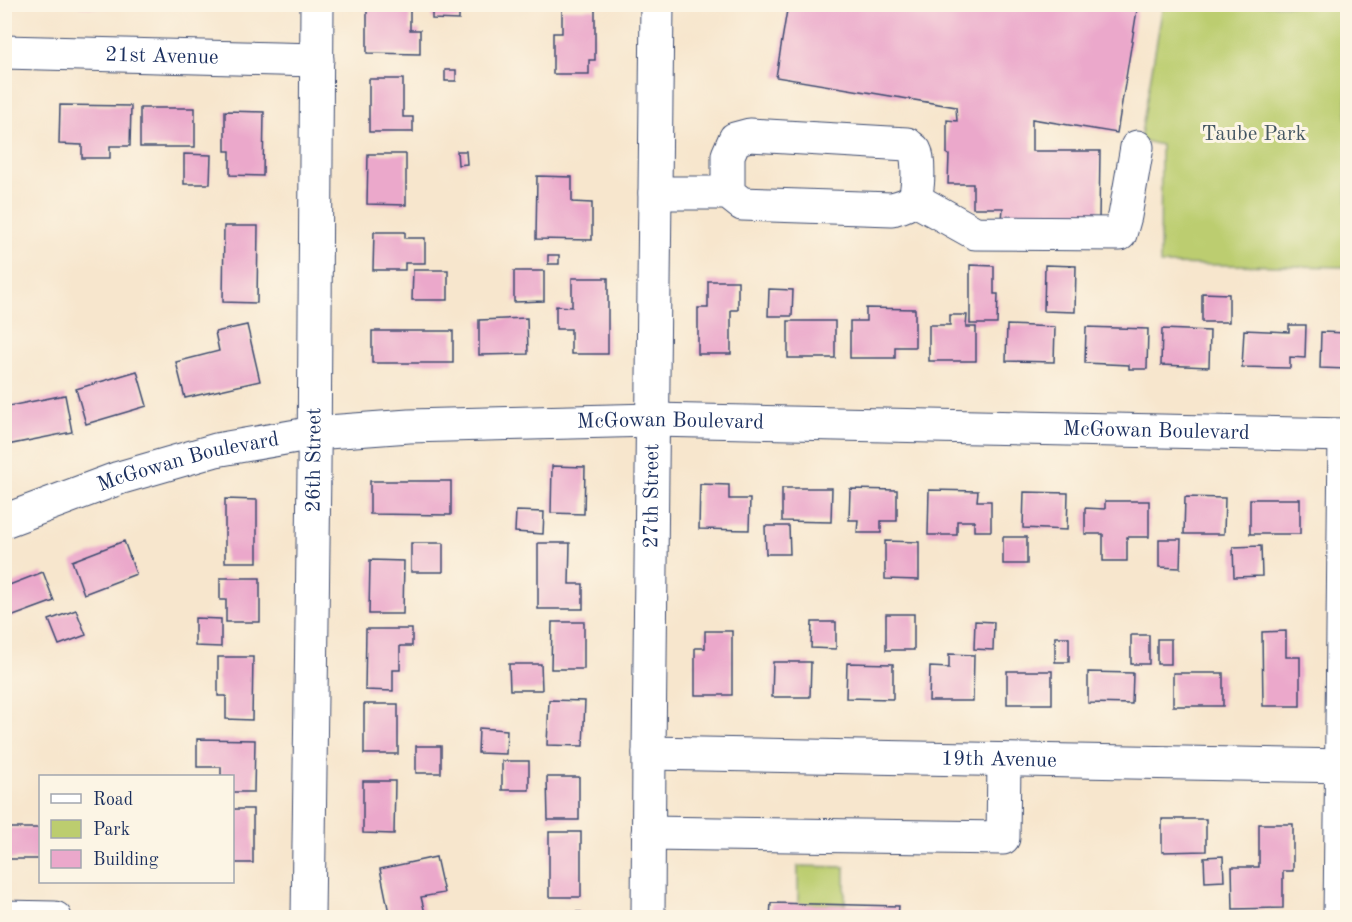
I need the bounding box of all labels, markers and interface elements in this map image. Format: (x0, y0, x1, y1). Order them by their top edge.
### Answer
street label: 21st Avenue (105, 44, 219, 68)
park label: Taube Park (1201, 124, 1307, 145)
street label: 26th Street (303, 408, 325, 513)
street label: McGowan Boulevard (577, 409, 764, 433)
street label: McGowan Boulevard (1063, 418, 1250, 443)
street label: McGowan Boulevard (94, 429, 281, 496)
street label: 27th Street (641, 444, 663, 549)
street label: 19th Avenue (941, 748, 1057, 771)
legend (39, 775, 234, 883)
text: Road (93, 791, 133, 809)
text: Park (93, 821, 130, 839)
text: Building (93, 851, 159, 869)

